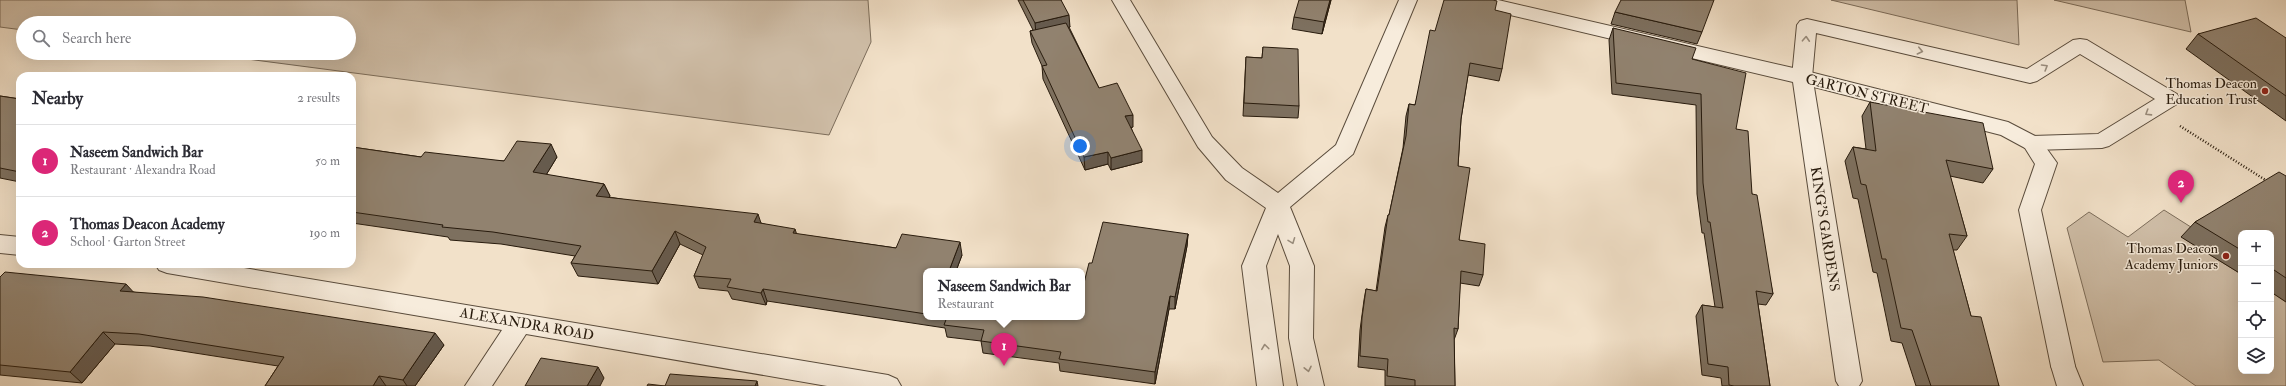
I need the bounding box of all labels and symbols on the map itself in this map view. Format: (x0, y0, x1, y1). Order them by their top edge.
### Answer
one-way arrow (1802, 36, 1810, 42)
one-way arrow (1917, 46, 1923, 54)
one-way arrow (2041, 64, 2048, 72)
street label: GARTON STREET (1804, 70, 1931, 118)
place label: Thomas Deacon Education Trust (2166, 75, 2257, 108)
marker: Thomas Deacon Education Trust (2260, 86, 2270, 96)
one-way arrow (2145, 108, 2152, 115)
your location (1070, 136, 1090, 156)
street label: KING'S GARDENS (1807, 165, 1843, 293)
pin: 2 (2168, 170, 2194, 203)
one-way arrow (1287, 238, 1295, 245)
place label: Thomas Deacon Academy Juniors (2124, 240, 2218, 274)
marker: Thomas Deacon Academy Juniors (2221, 251, 2231, 261)
street label: ALEXANDRA ROAD (458, 304, 595, 344)
pin: 1 (991, 333, 1017, 366)
one-way arrow (1261, 344, 1270, 350)
one-way arrow (1303, 365, 1311, 372)

